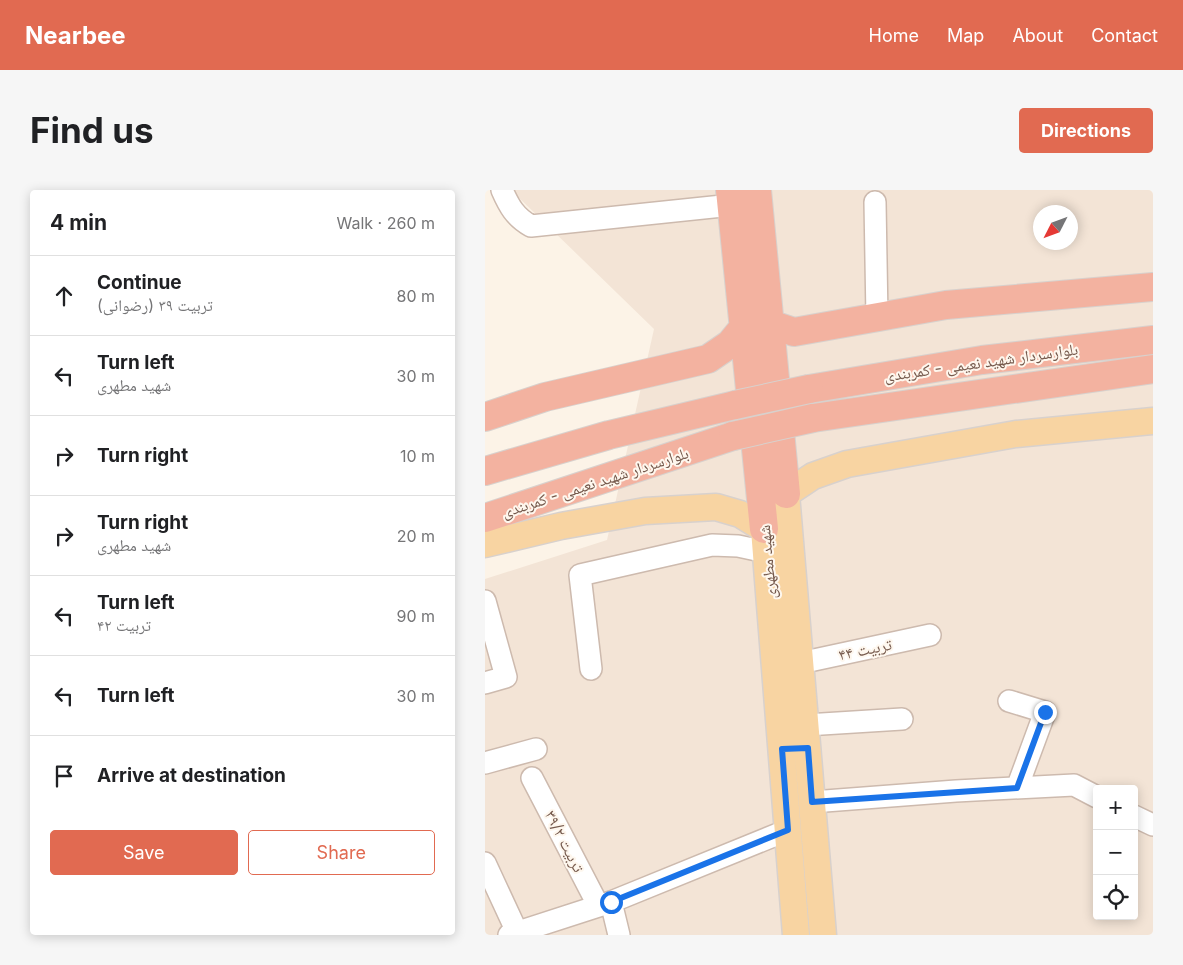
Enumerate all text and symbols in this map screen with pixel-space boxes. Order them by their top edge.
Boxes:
text: Nearbee [25,21,126,50]
text: Home [869,25,919,46]
text: Map [947,25,984,46]
text: About [1012,25,1063,46]
text: Contact [1091,25,1158,46]
button: Directions [1019,108,1153,153]
text: Find us [30,109,154,151]
north arrow [1033,205,1078,250]
text: 4 min [50,210,107,235]
text: Walk · 260 m [337,213,435,233]
text: Continue [97,271,182,294]
icon: ahead [50,282,78,310]
text: 80 m [396,286,435,306]
text: تربیت ۳۹ (رضوانی) [97,295,213,315]
street label: بلوارسردار شهید نعیمی - کمربندی [883,339,1079,386]
text: Turn left [97,351,175,374]
icon: left [50,362,78,390]
text: 30 m [397,366,435,386]
text: شهید مطهری [97,375,171,395]
icon: right [50,442,78,470]
street label: بلوارسردار شهید نعیمی - کمربندی [499,442,691,523]
text: Turn right [97,444,188,467]
text: 10 m [400,446,435,466]
text: Turn right [97,511,188,534]
icon: right [50,522,78,550]
street label: شهید مطهری [754,524,781,600]
text: 20 m [397,526,435,546]
text: شهید مطهری [97,535,171,555]
text: Turn left [97,591,175,614]
icon: left [50,602,78,630]
text: 90 m [396,606,435,626]
text: تربیت ۴۲ [97,615,151,635]
street label: تربیت ۴۴ [836,634,894,664]
icon: left [50,682,78,710]
text: Turn left [97,684,175,707]
text: 30 m [397,686,435,706]
route end [1034,701,1057,724]
icon: arrive [50,762,78,790]
text: Arrive at destination [97,764,286,787]
map controls [1093,785,1138,920]
button: + [1093,785,1138,830]
street label: تربيت ۳۹/۲ [541,807,589,876]
button: Save [50,830,238,875]
button: Share [248,830,435,875]
button: − [1093,830,1138,875]
button: locate [1093,875,1138,920]
route start [600,891,623,914]

